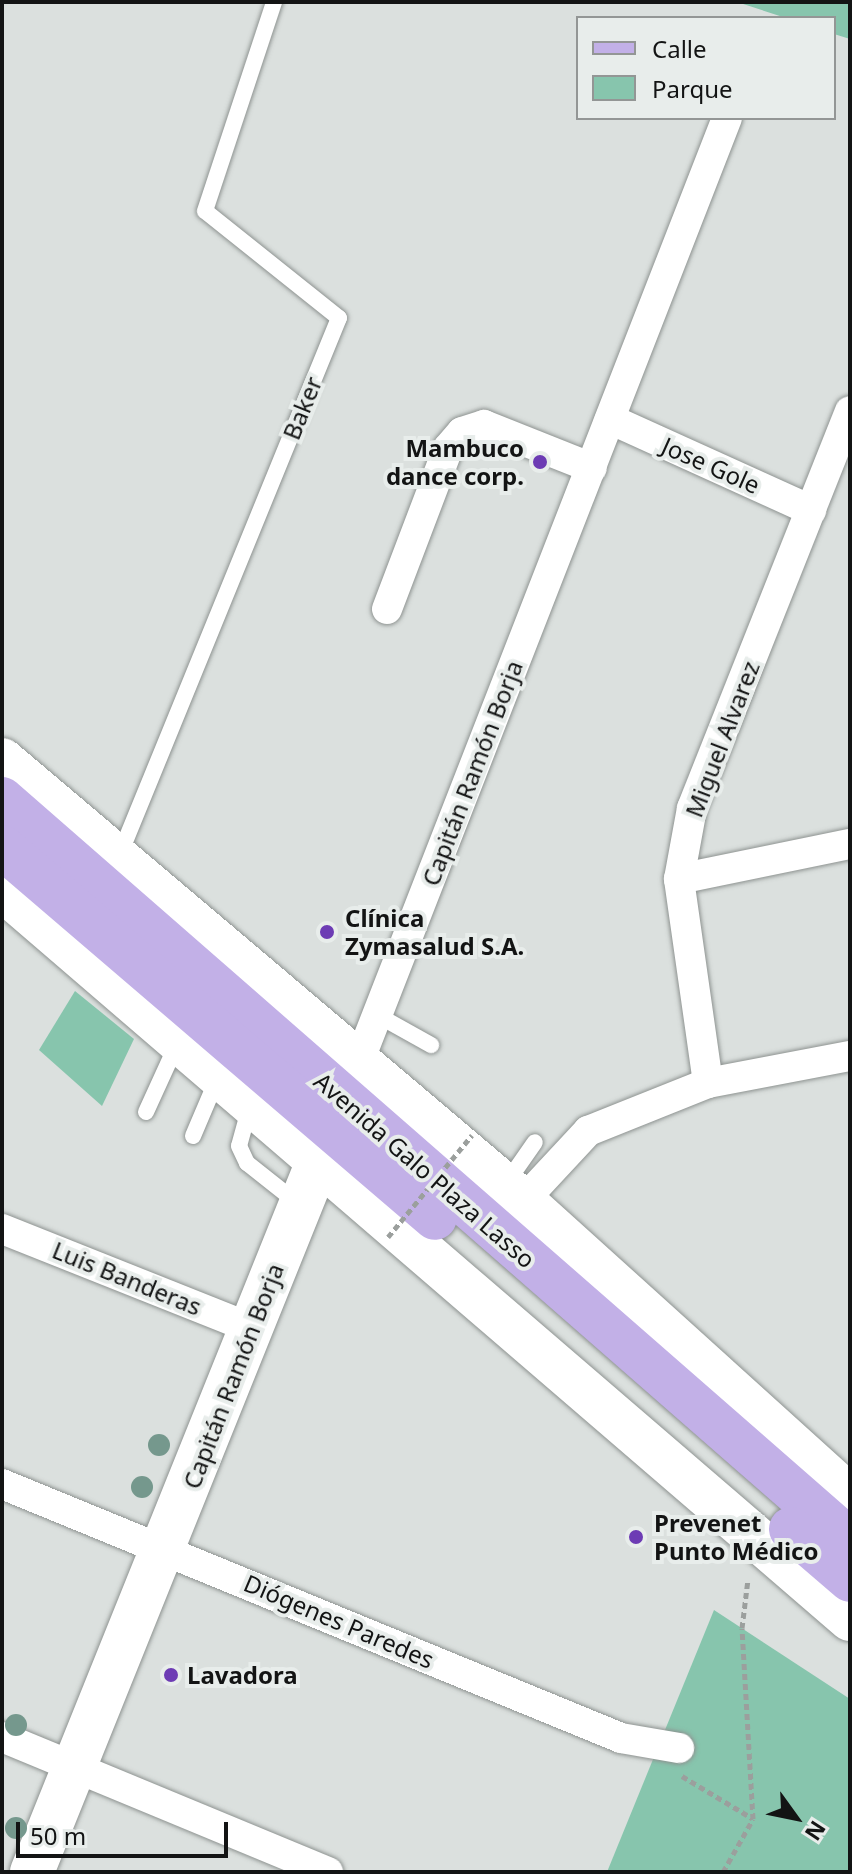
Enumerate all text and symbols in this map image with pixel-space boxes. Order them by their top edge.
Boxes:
legend [576,16,836,120]
text: Calle [652,32,707,65]
text: Parque [652,72,733,105]
street label: Baker [276,372,328,444]
street label: Jose Gole [658,431,764,499]
place label: Mambuco dance corp. [386,434,524,490]
marker: Mambuco dance corp. [531,453,549,471]
street label: Capitán Ramón Borja [416,656,528,890]
street label: Miguel Alvarez [679,657,765,821]
place label: Clínica Zymasalud S.A. [345,904,524,960]
marker: Clínica Zymasalud S.A. [316,921,338,943]
street label: Avenida Galo Plaza Lasso [309,1066,541,1274]
street label: Luis Banderas [48,1235,206,1321]
street label: Capitán Ramón Borja [177,1259,289,1493]
place label: Prevenet Punto Médico [654,1509,818,1565]
marker: Prevenet Punto Médico [625,1526,647,1548]
street label: Diógenes Paredes [240,1568,438,1674]
place label: Lavadora [187,1661,298,1689]
marker: Lavadora [162,1666,180,1684]
north arrow [756,1778,836,1858]
scale bar [20,1806,232,1856]
text: N [799,1815,834,1847]
text: 50 m [30,1819,86,1852]

